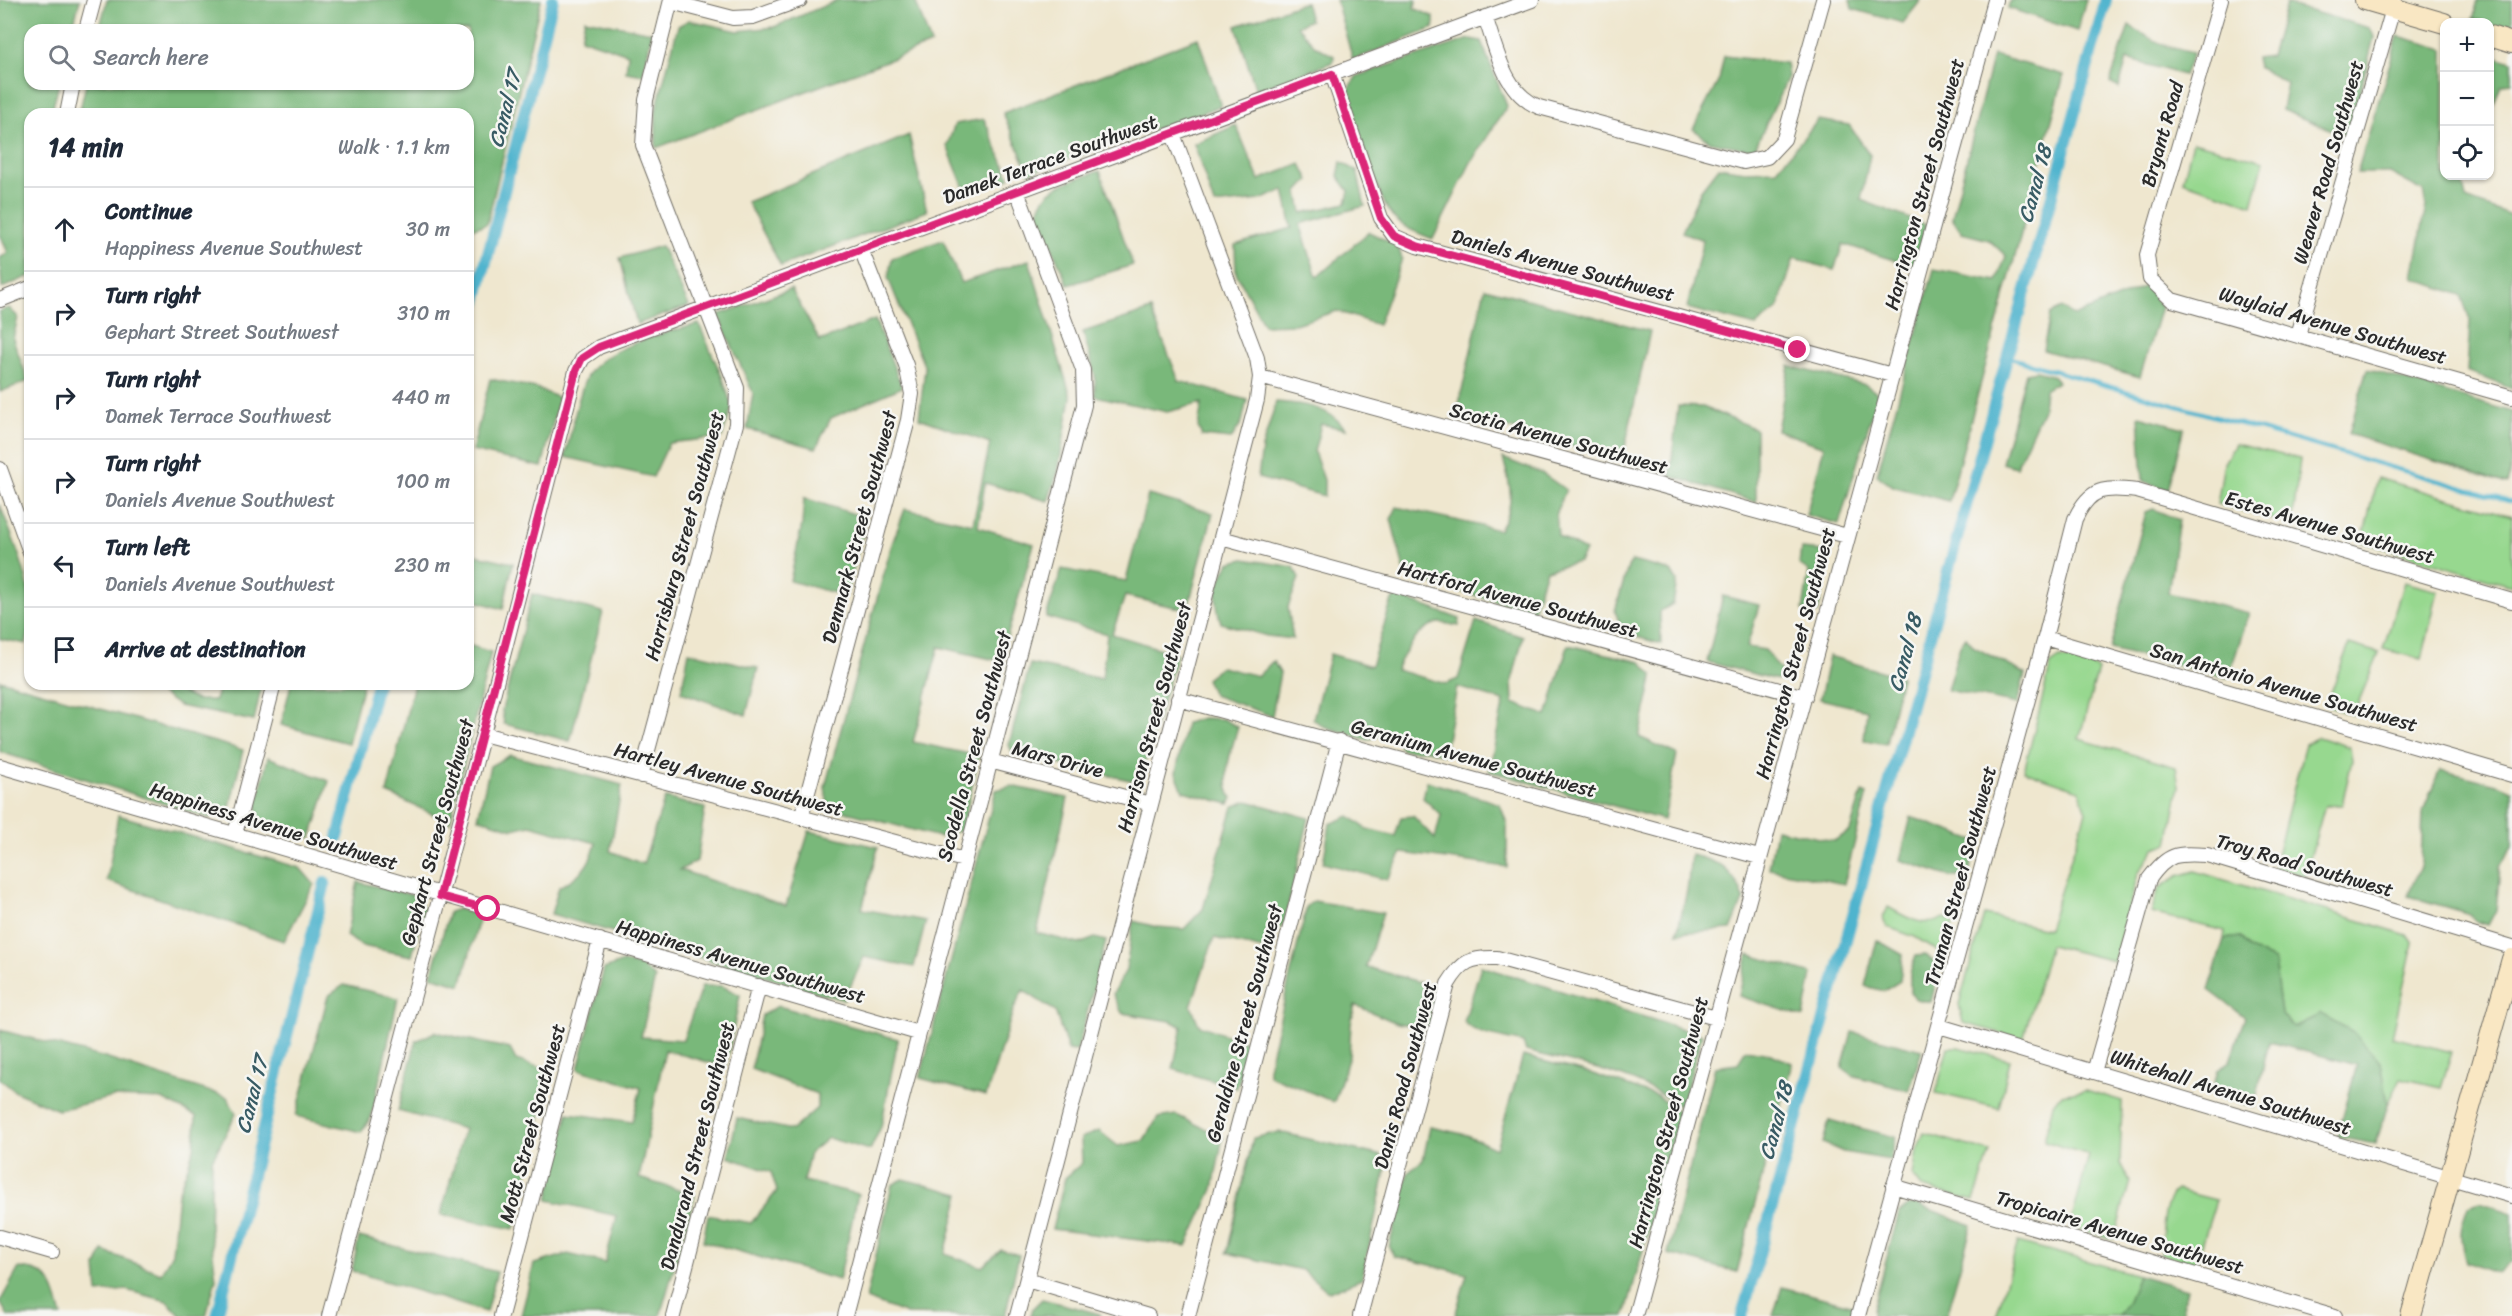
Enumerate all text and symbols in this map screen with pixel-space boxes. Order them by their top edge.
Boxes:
map controls [2440,18,2494,180]
button: + [2440,18,2494,72]
search box [24,24,474,90]
text: Search here [93,38,209,77]
icon: search [45,41,78,74]
street label: Harrington Street Southwest [1874,54,1975,314]
street label: Weaver Road Southwest [2283,56,2374,268]
water label: Canal 17 [477,62,534,151]
button: − [2440,72,2494,126]
street label: Bryant Road [2131,76,2195,191]
street label: Damek Terrace Southwest [938,104,1163,215]
text: 14 min [48,124,123,170]
button: locate [2440,126,2494,180]
text: Walk · 1.1 km [338,130,450,165]
water label: Canal 18 [2006,138,2064,227]
text: Continue [105,192,193,231]
text: 30 m [406,212,450,247]
icon: ahead [48,213,81,246]
street label: Daniels Avenue Southwest [1447,219,1679,312]
text: Happiness Avenue Southwest [105,231,363,266]
text: Turn right [105,276,200,315]
street label: Waylaid Avenue Southwest [2215,276,2451,375]
text: 310 m [397,296,450,331]
icon: right [48,297,81,330]
text: Gephart Street Southwest [105,315,339,350]
route end [1784,336,1810,362]
text: Turn right [105,360,200,399]
text: 440 m [392,380,450,415]
icon: right [48,381,81,414]
street label: Scotia Avenue Southwest [1446,392,1672,485]
text: Damek Terrace Southwest [105,399,332,434]
street label: Denmark Street Southwest [811,406,908,648]
street label: Harrisburg Street Southwest [634,407,735,665]
text: Turn right [105,444,200,483]
text: 100 m [396,464,450,499]
icon: right [48,465,81,498]
street label: Estes Avenue Southwest [2221,481,2439,574]
text: Daniels Avenue Southwest [105,483,335,518]
street label: Harrington Street Southwest [1745,523,1846,783]
text: Turn left [105,528,190,567]
text: 230 m [394,548,450,583]
icon: left [48,549,81,582]
street label: Hartford Avenue Southwest [1394,551,1642,648]
text: Daniels Avenue Southwest [105,567,335,602]
street label: Harrison Street Southwest [1107,597,1202,837]
water label: Canal 18 [1876,607,1934,696]
street label: Scodella Street Southwest [927,626,1022,866]
text: Arrive at destination [105,630,306,669]
icon: arrive [48,633,81,666]
street label: San Antonio Avenue Southwest [2146,633,2422,743]
street label: Geranium Avenue Southwest [1347,709,1601,808]
street label: Gephart Street Southwest [390,714,485,950]
street label: Mars Drive [1008,730,1108,789]
street label: Hartley Avenue Southwest [610,732,848,827]
street label: Truman Street Southwest [1914,762,2007,990]
street label: Happiness Avenue Southwest [145,772,403,881]
street label: Troy Road Southwest [2212,823,2398,908]
route start [474,895,500,921]
street label: Geraldine Street Southwest [1196,899,1293,1146]
street label: Happiness Avenue Southwest [612,909,870,1014]
street label: Danis Road Southwest [1364,977,1447,1173]
street label: Harrington Street Southwest [1618,992,1719,1252]
street label: Dandurand Street Southwest [650,1018,745,1274]
street label: Mott Street Southwest [489,1019,576,1227]
street label: Whitehall Avenue Southwest [2106,1039,2356,1146]
water label: Canal 17 [224,1048,281,1137]
water label: Canal 18 [1747,1075,1805,1164]
street label: Tropicaire Avenue Southwest [1992,1180,2248,1285]

